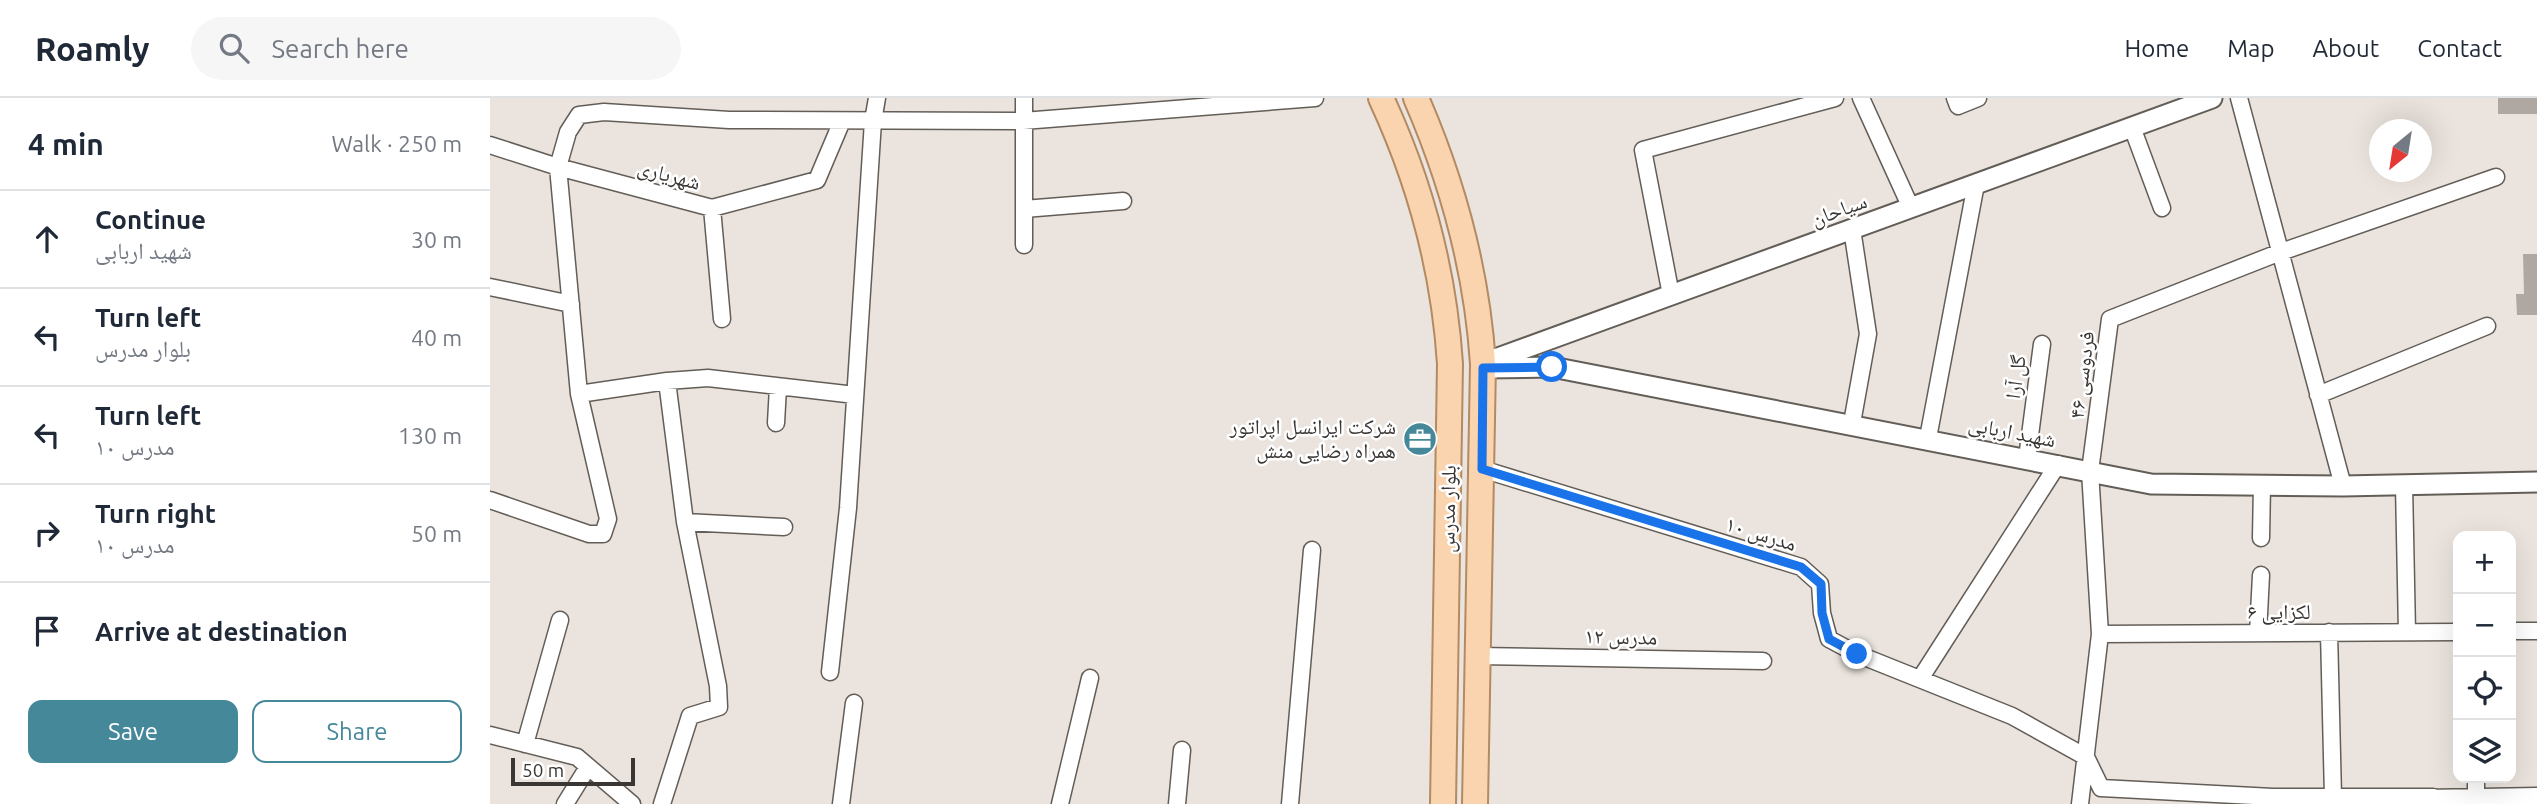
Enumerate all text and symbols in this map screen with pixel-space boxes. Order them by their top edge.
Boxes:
search box [191,17,681,80]
icon: search [215,29,253,67]
text: Roamly [35,30,149,67]
text: Search here [271,34,409,63]
text: Home [2124,35,2189,62]
text: Map [2227,35,2274,62]
text: About [2312,35,2379,62]
text: Contact [2417,35,2502,62]
north arrow [2369,119,2432,182]
text: 4 min [28,127,104,161]
text: Walk · 250 m [331,131,462,156]
street label: شهریاری [635,154,703,195]
street label: سیاحان [1807,188,1870,231]
text: Continue [95,205,206,234]
icon: ahead [28,220,66,258]
text: 30 m [411,227,462,252]
text: شهید اربابی [95,238,192,263]
text: Turn left [95,303,201,332]
icon: left [28,318,66,356]
text: 40 m [411,325,462,350]
street label: فردوسی ۴۶ [2064,330,2100,420]
text: بلوار مدرس [95,336,191,361]
route start [1536,351,1567,382]
street label: گل آرا [2000,353,2032,401]
text: Turn left [95,401,201,430]
street label: شهید اربابی [1966,411,2058,453]
place label: شرکت ایرانسل اپراتور همراه رضایی منش [1229,414,1396,464]
icon: left [28,416,66,454]
office icon: شرکت ایرانسل اپراتور همراه رضایی منش [1401,420,1439,458]
text: 130 m [398,423,462,448]
text: مدرس ۱۰ [95,434,175,459]
street label: بلوار مدرس [1434,465,1462,553]
text: Turn right [95,499,216,528]
street label: مدرس ۱۰ [1722,511,1800,557]
icon: right [28,514,66,552]
text: 50 m [411,521,462,546]
map controls [2453,531,2516,783]
button: + [2453,531,2516,594]
text: مدرس ۱۰ [95,532,175,557]
button: − [2453,594,2516,657]
street label: لکزایی ۶ [2247,599,2311,625]
icon: arrive [28,612,66,650]
text: Arrive at destination [95,617,348,646]
street label: مدرس ۱۲ [1584,623,1658,651]
route end [1841,638,1872,669]
button: locate [2453,657,2516,720]
button: Save [28,700,238,763]
button: Share [252,700,462,763]
button: layers [2453,720,2516,783]
scale bar [511,755,635,787]
text: 50 m [522,759,564,781]

